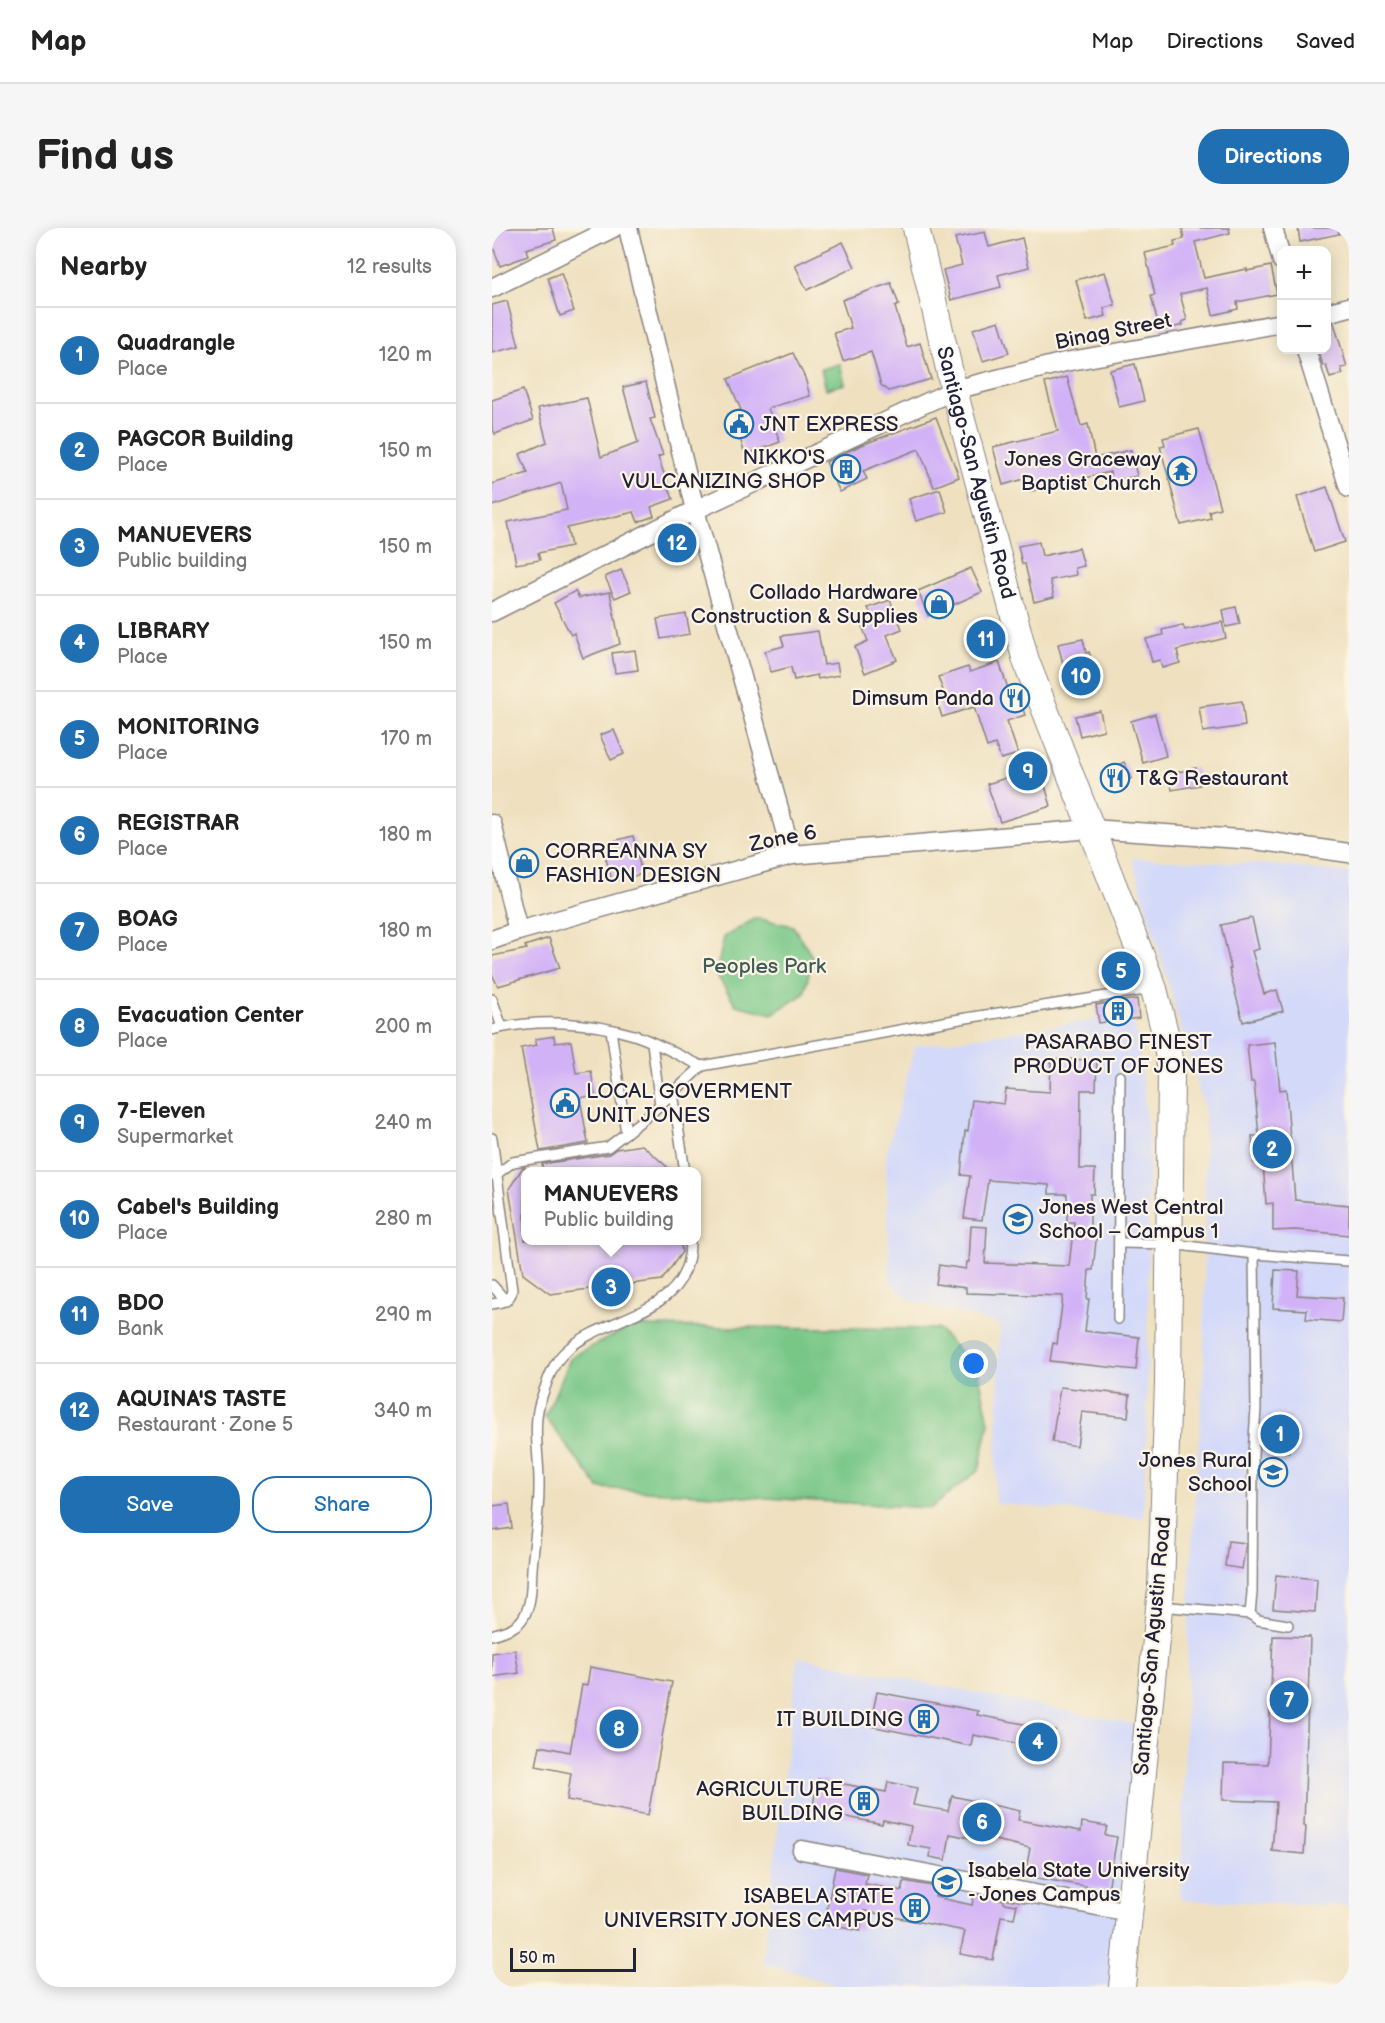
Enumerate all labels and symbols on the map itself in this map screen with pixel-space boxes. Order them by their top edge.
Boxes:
street label: Binag Street [1053,308,1174,355]
street label: Santiago-San Agustin Road [931,344,1021,602]
public building icon: JNT EXPRESS [723,408,755,440]
place label: JNT EXPRESS [760,412,899,437]
place label: NIKKO'S VULCANIZING SHOP [622,445,825,494]
place label: Jones Graceway Baptist Church [1004,447,1162,496]
building icon: NIKKO'S VULCANIZING SHOP [830,453,862,485]
temple icon: Jones Graceway Baptist Church [1166,455,1198,487]
pin: 12 [658,520,696,566]
place label: Collado Hardware Construction & Supplies [691,580,918,629]
shop icon: Collado Hardware Construction & Supplies [923,588,955,620]
pin: 11 [966,616,1006,662]
pin: 10 [1062,654,1100,698]
restaurant icon: Dimsum Panda [999,682,1031,714]
place label: Dimsum Panda [851,686,994,711]
pin: 9 [1008,748,1048,794]
restaurant icon: T&G Restaurant [1099,762,1131,794]
place label: T&G Restaurant [1136,766,1289,791]
street label: Zone 6 [747,820,819,857]
place label: CORREANNA SY FASHION DESIGN [545,839,721,888]
shop icon: CORREANNA SY FASHION DESIGN [508,847,540,879]
pin: 5 [1102,948,1140,994]
park label: Peoples Park [702,954,827,979]
building icon: PASARABO FINEST PRODUCT OF JONES [1102,995,1134,1027]
place label: PASARABO FINEST PRODUCT OF JONES [1013,1030,1223,1079]
place label: LOCAL GOVERMENT UNIT JONES [586,1079,793,1128]
public building icon: LOCAL GOVERMENT UNIT JONES [549,1087,581,1119]
pin: 2 [1252,1126,1292,1172]
place label: Jones West Central School – Campus 1 [1039,1195,1223,1244]
school or university icon: Jones West Central School – Campus 1 [1002,1203,1034,1235]
pin: 3 [592,1264,630,1310]
your location [959,1349,988,1378]
pin: 1 [1260,1412,1300,1456]
place label: Jones Rural School [1139,1448,1252,1497]
school or university icon: Jones Rural School [1257,1456,1289,1488]
street label: Santiago-San Agustin Road [1129,1516,1176,1777]
pin: 7 [1270,1678,1308,1722]
building icon: IT BUILDING [908,1703,940,1735]
pin: 8 [600,1706,638,1752]
place label: IT BUILDING [776,1707,903,1732]
pin: 4 [1018,1720,1058,1765]
place label: AGRICULTURE BUILDING [696,1777,843,1826]
building icon: AGRICULTURE BUILDING [848,1785,880,1817]
pin: 6 [962,1800,1002,1844]
place label: Isabela State University - Jones Campus [968,1858,1190,1907]
school or university icon: Isabela State University - Jones Campus [931,1866,963,1898]
place label: ISABELA STATE UNIVERSITY JONES CAMPUS [604,1884,894,1933]
building icon: ISABELA STATE UNIVERSITY JONES CAMPUS [899,1892,931,1924]
scale bar [510,1945,636,1972]

